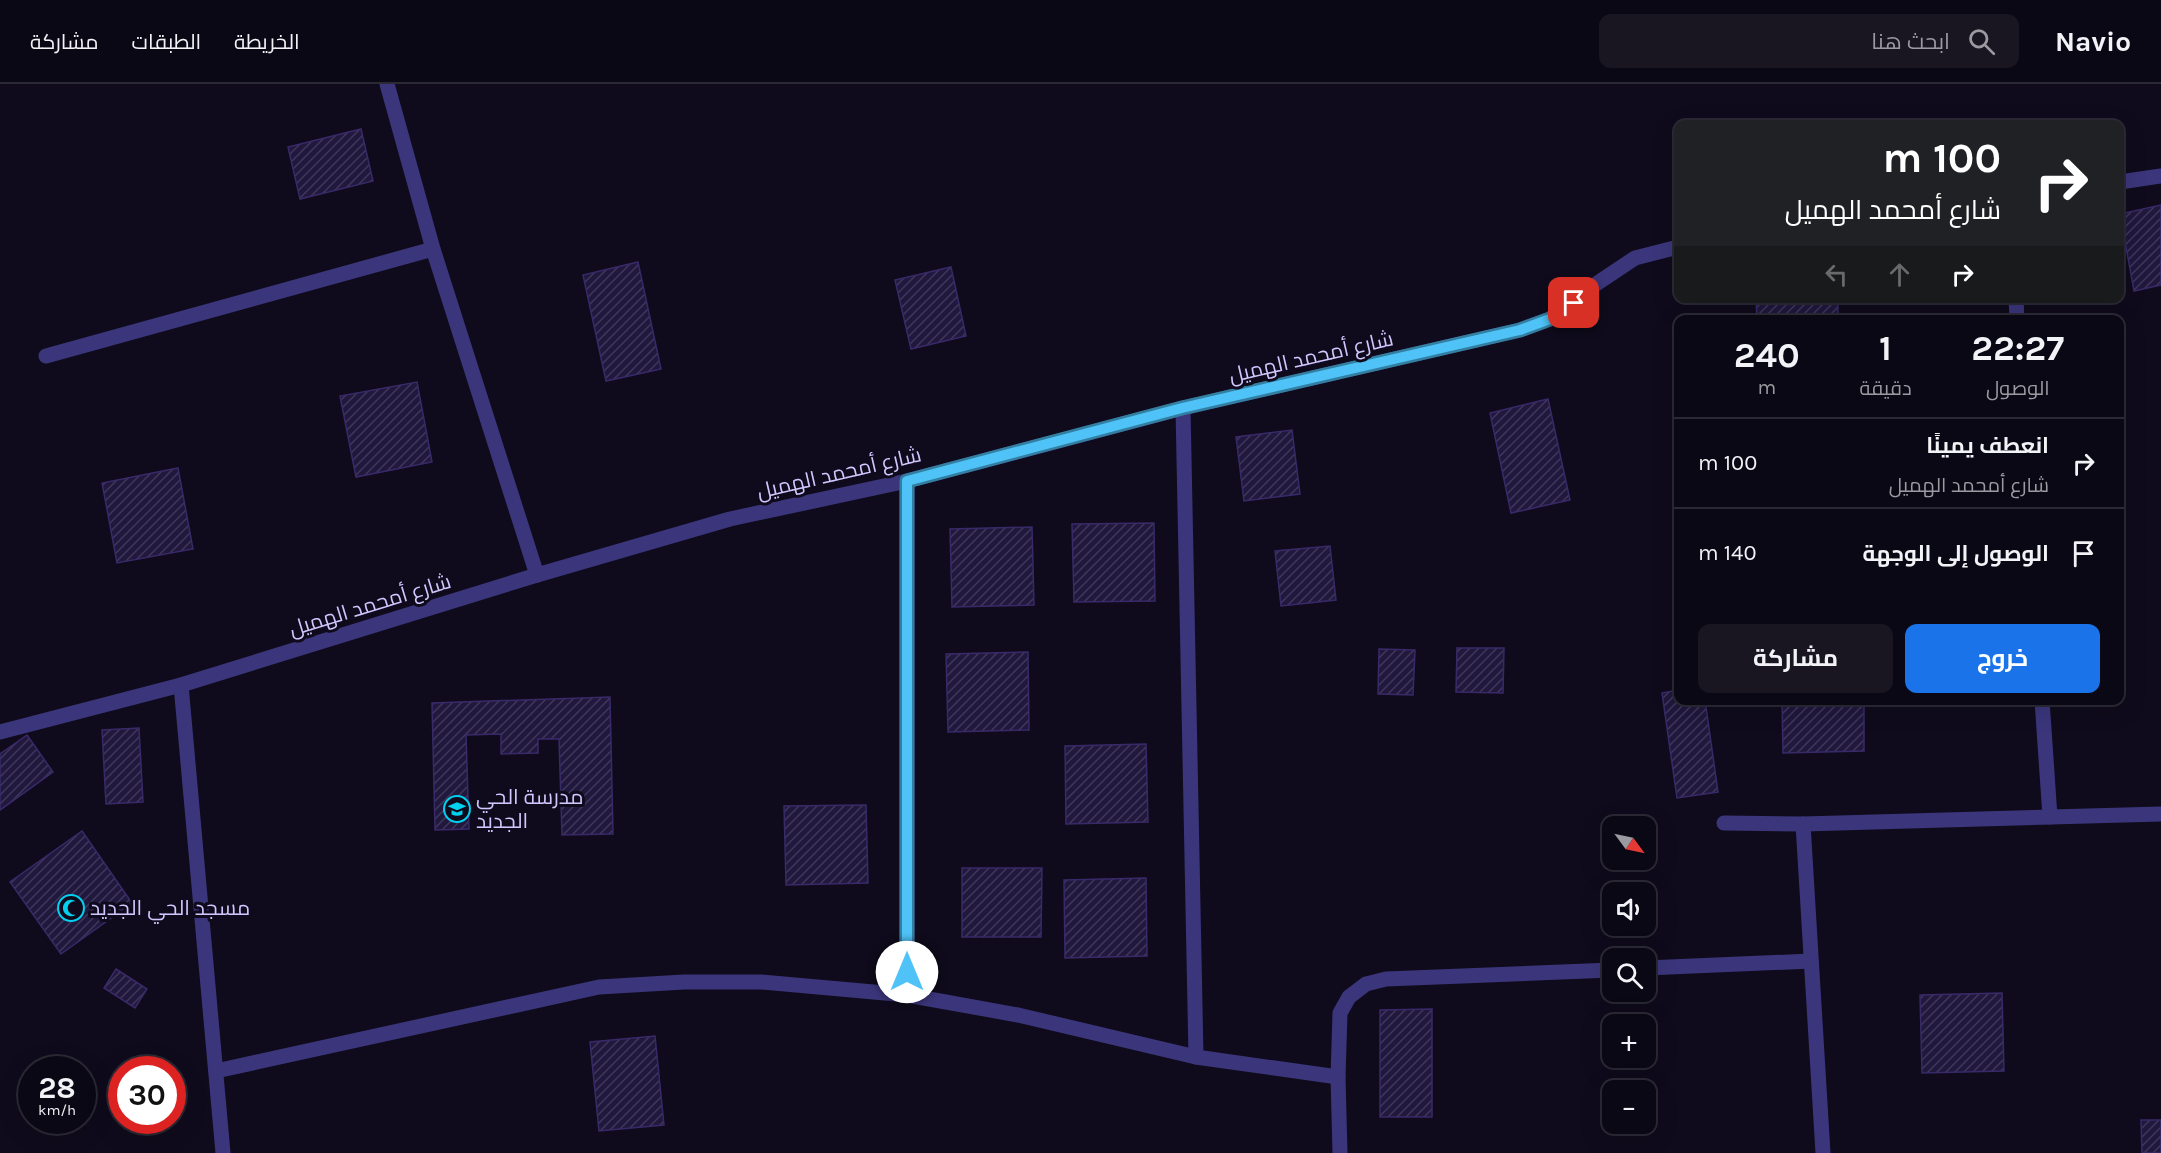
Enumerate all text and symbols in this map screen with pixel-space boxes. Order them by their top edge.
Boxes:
search box [1599,14,2019,68]
icon: search [1965,25,1998,58]
text: Navio [2055,25,2131,58]
text: ابحث هنا [1871,29,1950,55]
text: مشاركة [30,30,99,54]
text: الطبقات [132,30,201,54]
text: الخريطة [234,30,300,54]
text: 100 m [1882,133,2001,183]
icon: right [2022,144,2100,222]
text: شارع أمحمد الهميل [1785,194,2001,226]
icon: left [1820,258,1853,291]
icon: ahead [1883,258,1916,291]
icon: right [1946,258,1979,291]
pin [1548,277,1599,328]
icon: arrive [1557,286,1590,319]
street label: شارع أمحمد الهميل [1226,325,1396,390]
text: 1 [1879,327,1892,369]
text: 22:27 [1971,327,2064,369]
text: 240 [1734,334,1800,376]
text: m [1757,376,1776,399]
text: دقيقة [1860,377,1912,400]
text: الوصول [1986,377,2050,400]
text: انعطف يمينًا [1926,433,2049,459]
street label: شارع أمحمد الهميل [754,441,924,506]
icon: right [2067,447,2100,480]
text: 100 m [1698,450,1757,476]
text: شارع أمحمد الهميل [1889,474,2049,497]
icon: arrive [2067,537,2100,570]
text: 140 m [1698,540,1756,566]
text: الوصول إلى الوجهة [1863,541,2049,567]
street label: شارع أمحمد الهميل [286,568,455,643]
button: مشاركة [1698,624,1893,693]
button: خروج [1905,624,2100,693]
place label: مدرسة الحي الجديد [476,785,583,833]
school or university icon: مدرسة الحي الجديد [442,794,472,824]
north arrow [1602,816,1656,870]
map controls [1602,816,1656,1134]
button: sound [1602,882,1656,936]
mosque icon: مسجد الحي الجديد [56,893,86,923]
place label: مسجد الحي الجديد [90,896,250,924]
position arrow [875,940,939,1004]
button: search [1602,948,1656,1002]
button: + [1602,1014,1656,1068]
speed limit sign: 30 [108,1056,186,1134]
text: 28 [38,1070,76,1106]
button: − [1602,1080,1656,1134]
text: km/h [38,1101,76,1119]

